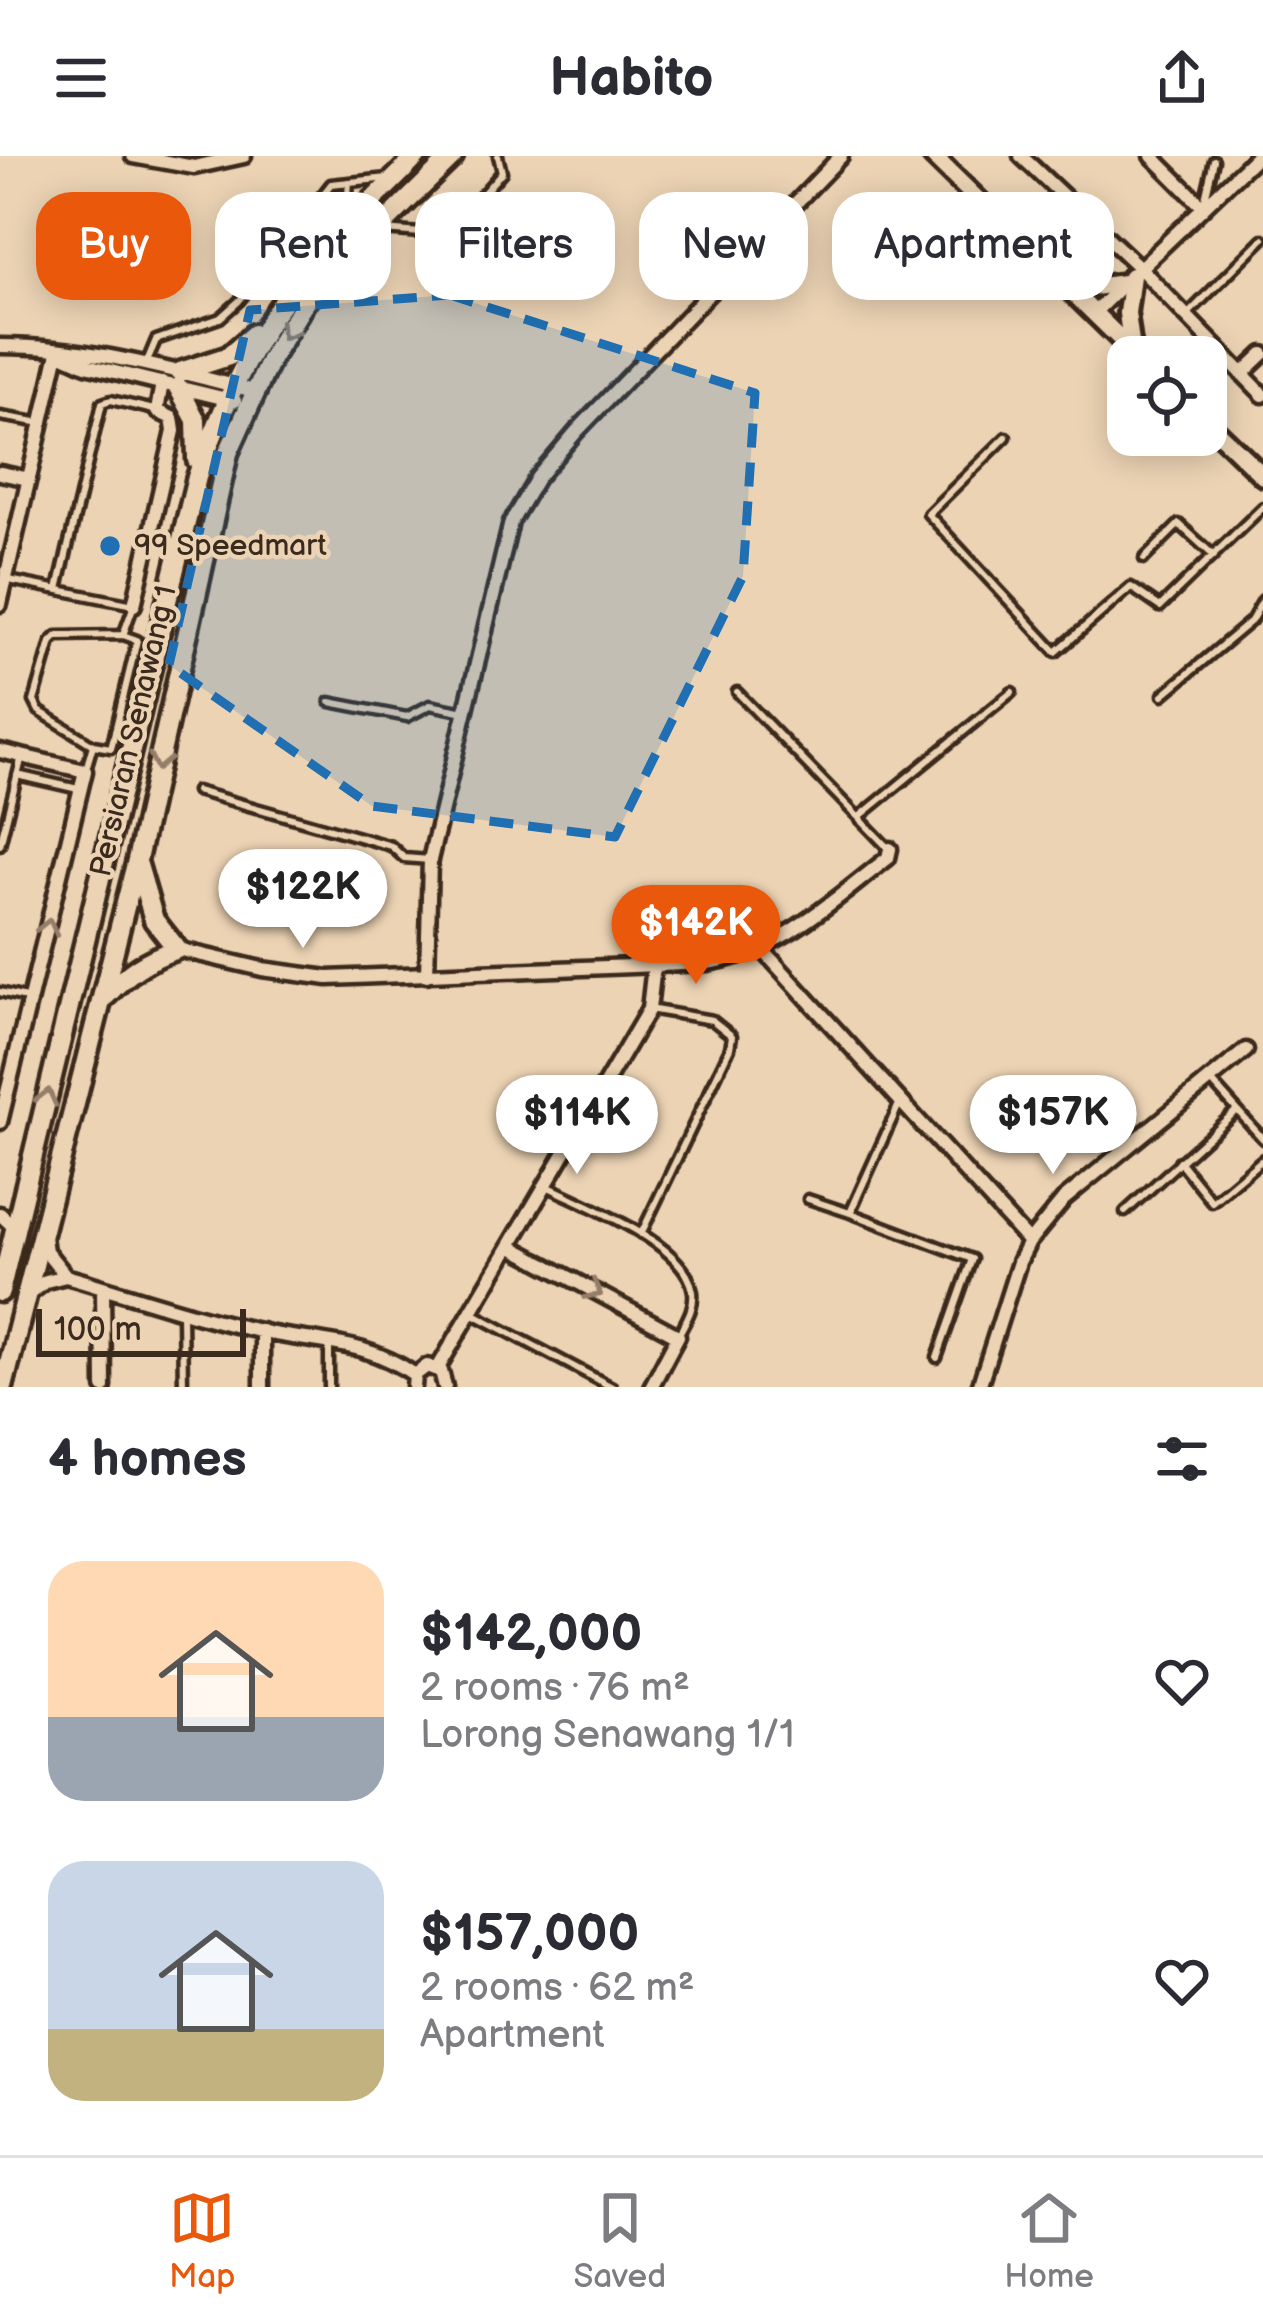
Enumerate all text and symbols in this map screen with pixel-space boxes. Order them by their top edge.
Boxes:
icon: menu [48,45,114,111]
icon: share [1149,45,1215,111]
text: Habito [550,46,713,111]
chip: Buy [36,192,191,300]
chip: Rent [215,192,391,300]
chip: Filters [415,192,615,300]
chip: New [639,192,808,300]
chip: Apartment [832,192,1114,300]
one-way arrow [278,319,301,341]
map controls [1107,336,1227,456]
button: locate [1107,336,1227,456]
place label: 99 Speedmart [134,528,327,564]
marker: 99 Speedmart [97,533,123,559]
street label: Persiaran Senawang 1 [83,582,185,880]
one-way arrow [147,752,172,772]
pin: $122K [219,849,387,951]
text: $122K [245,864,361,911]
pin: $142K [612,885,780,987]
text: $142K [639,900,753,947]
one-way arrow [34,917,59,938]
pin: $114K [493,1075,661,1177]
pin: $157K [969,1075,1137,1177]
one-way arrow [33,1087,58,1107]
text: $114K [523,1090,631,1137]
text: $157K [997,1090,1109,1137]
one-way arrow [582,1277,603,1300]
scale bar [36,1303,246,1356]
text: 100 m [54,1310,142,1350]
icon: filters [1149,1426,1215,1492]
text: 4 homes [48,1429,247,1490]
text: $142,000 [420,1604,642,1665]
icon: home [144,1609,288,1753]
icon: heart [1149,1648,1215,1714]
text: 2 rooms · 76 m² [420,1665,690,1712]
text: Lorong Senawang 1/1 [420,1712,795,1759]
text: $157,000 [420,1904,639,1965]
icon: home [144,1909,288,2053]
icon: heart [1149,1948,1215,2014]
text: 2 rooms · 62 m² [420,1965,695,2012]
text: Apartment [420,2012,604,2059]
tab: Map [169,2185,235,2297]
tab: Saved [573,2185,666,2297]
tab: Home [1004,2185,1094,2297]

